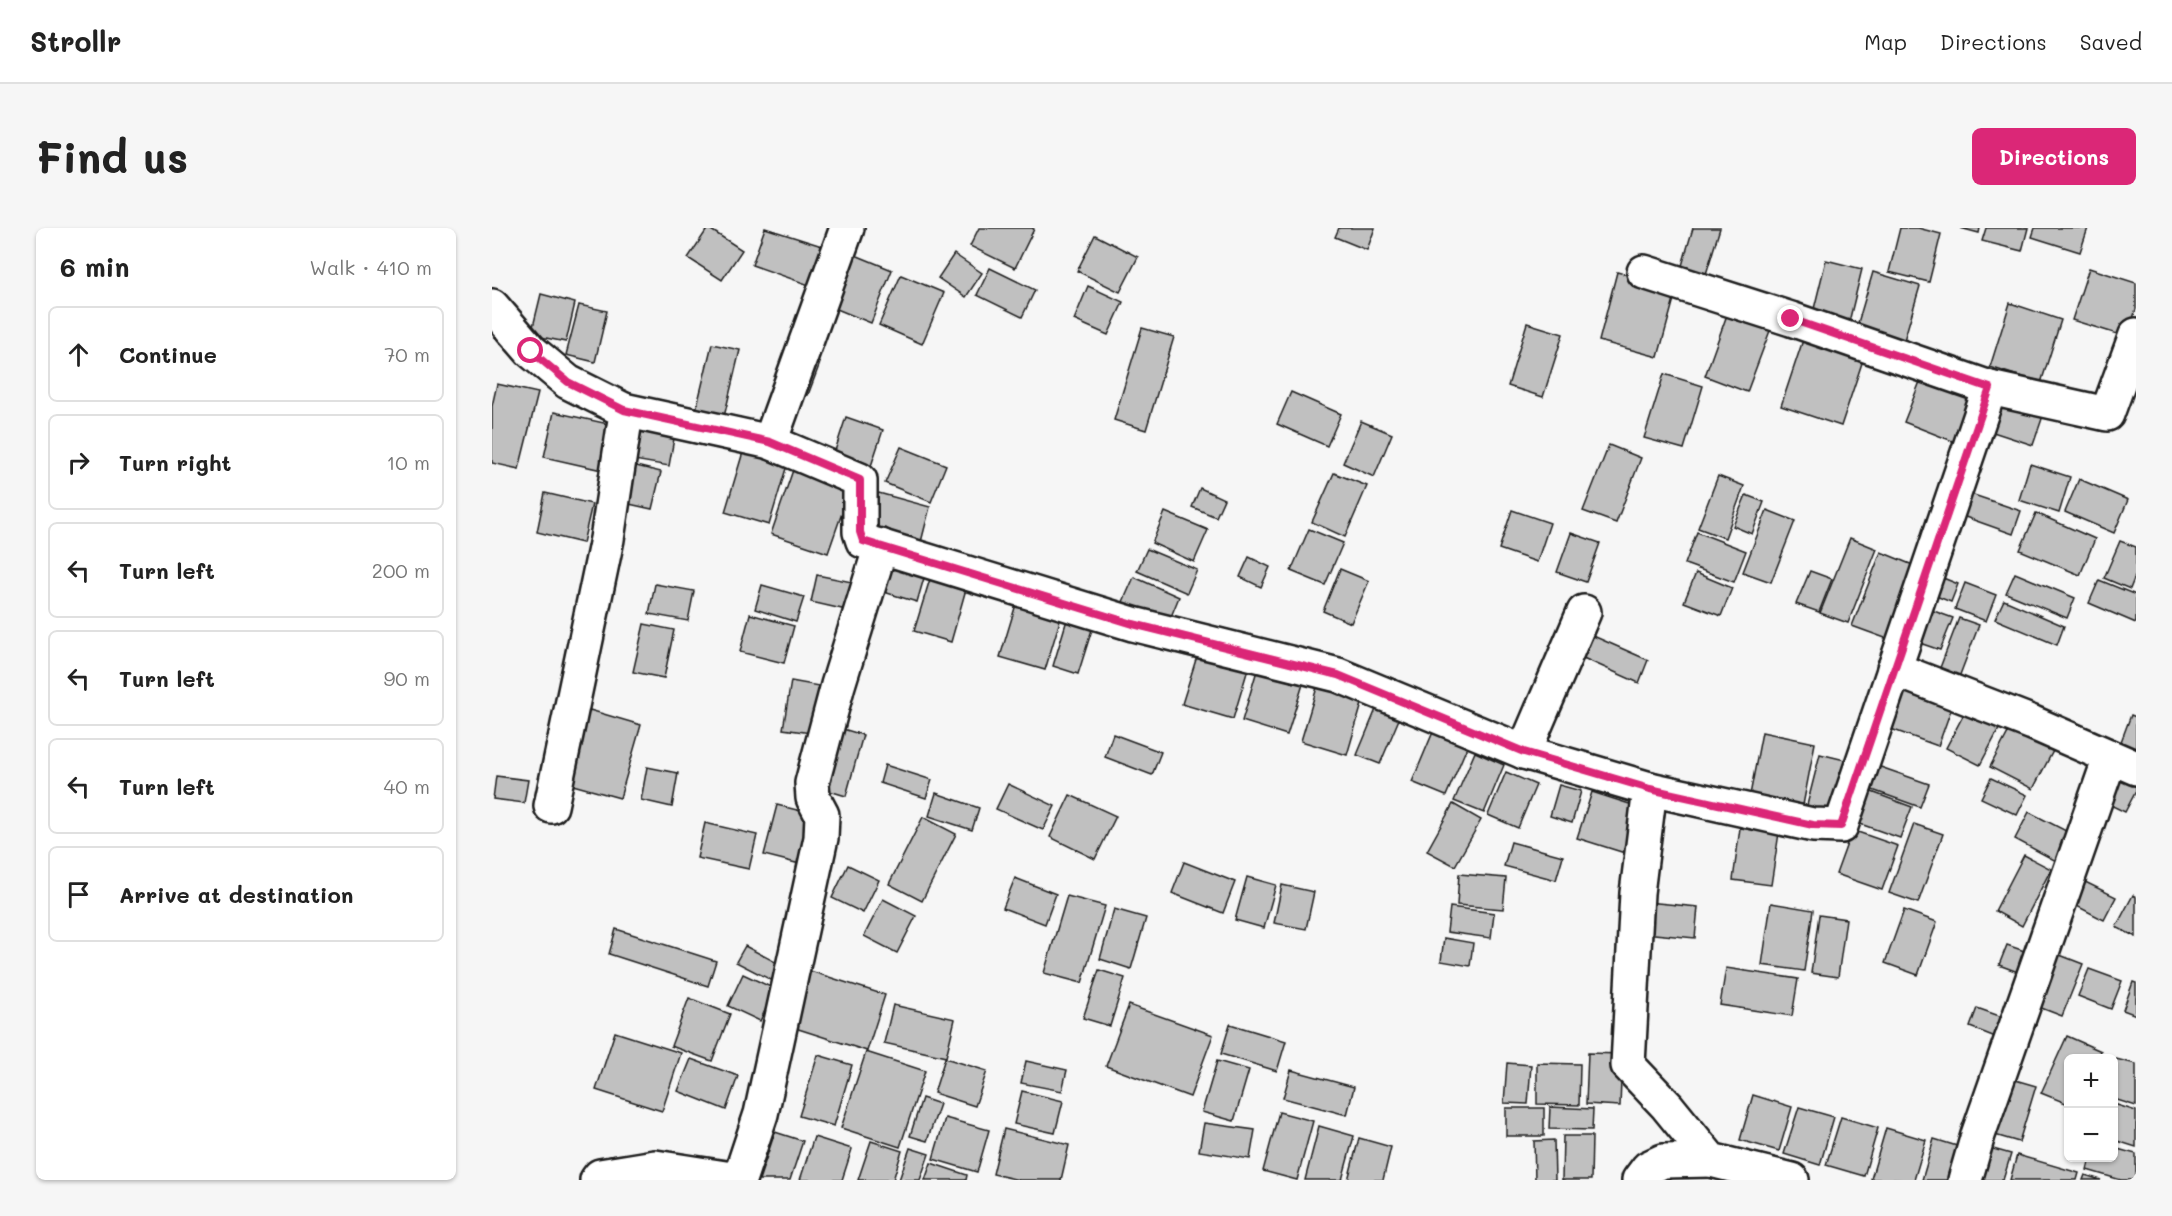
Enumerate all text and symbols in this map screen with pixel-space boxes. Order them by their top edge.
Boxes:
text: Strollr [30,23,121,59]
text: Map [1864,28,1907,55]
text: Directions [1940,28,2047,55]
text: Saved [2080,28,2142,55]
button: Directions [1972,128,2136,185]
text: Find us [36,129,188,184]
text: 6 min [60,250,129,284]
text: Walk · 410 m [309,254,432,280]
route end [1777,305,1803,331]
route start [517,337,543,363]
icon: ahead [62,338,95,371]
text: Continue [119,340,217,369]
text: 70 m [384,341,430,367]
icon: right [62,446,95,479]
text: Turn right [119,448,231,477]
text: 10 m [386,449,430,475]
icon: left [62,554,95,587]
text: Turn left [119,556,215,585]
text: 200 m [372,557,430,583]
icon: left [62,662,95,695]
text: Turn left [119,664,215,693]
text: 90 m [384,665,430,691]
icon: left [62,770,95,803]
text: Turn left [119,772,215,801]
text: 40 m [384,773,430,799]
icon: arrive [62,878,95,911]
text: Arrive at destination [119,880,354,909]
map controls [2064,1054,2118,1162]
button: + [2064,1054,2118,1108]
button: − [2064,1108,2118,1162]

